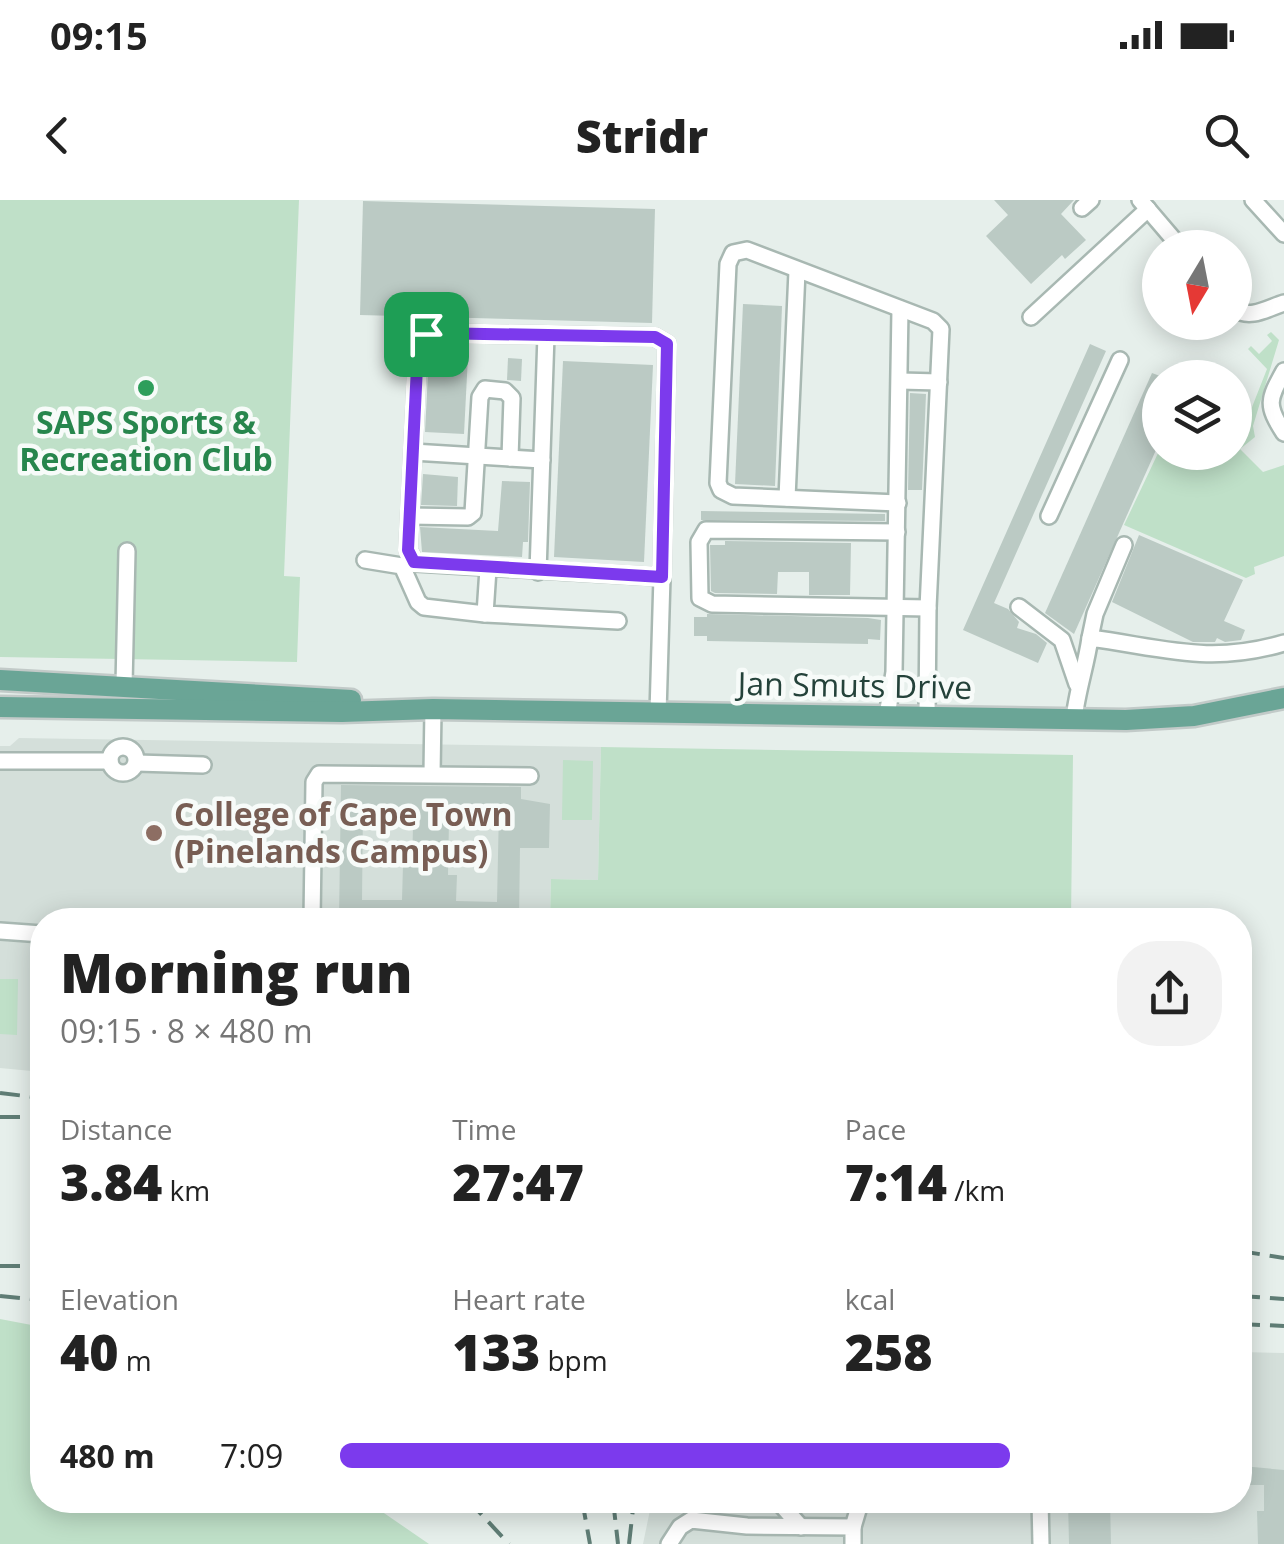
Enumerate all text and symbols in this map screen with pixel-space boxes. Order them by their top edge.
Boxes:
text: 09:15 [50,9,148,61]
text: Stridr [576,105,708,166]
icon: back [30,108,85,163]
icon: search [1199,108,1254,163]
north arrow [1142,230,1252,340]
map controls [1142,230,1252,470]
pin [384,292,469,377]
icon: arrive [399,307,454,362]
button: layers [1142,360,1252,470]
marker: SAPS Sports & Recreation Club [135,377,157,399]
place label: SAPS Sports & Recreation Club [19,400,273,480]
street label: Jan Smuts Drive [734,661,973,708]
place label: College of Cape Town (Pinelands Campus) [174,792,512,872]
marker: College of Cape Town (Pinelands Campus) [143,822,165,844]
text: Morning run [60,934,413,1009]
button: share [1117,941,1222,1046]
text: 09:15 · 8 × 480 m [60,1009,313,1052]
text: Distance [60,1110,173,1148]
text: Time [452,1110,516,1148]
text: Pace [845,1110,906,1148]
text: 3.84 [60,1148,162,1216]
text: 27:47 [452,1148,584,1216]
text: 7:14 [845,1148,947,1216]
text: km [162,1171,210,1209]
text: /km [947,1171,1005,1209]
text: Elevation [60,1280,179,1318]
text: Heart rate [452,1280,586,1318]
text: kcal [845,1280,895,1318]
text: 40 [60,1318,119,1386]
text: 133 [452,1318,540,1386]
text: 258 [845,1318,933,1386]
text: m [119,1341,152,1379]
text: bpm [540,1341,608,1379]
text: 480 m [60,1434,155,1477]
text: 7:09 [220,1434,283,1477]

